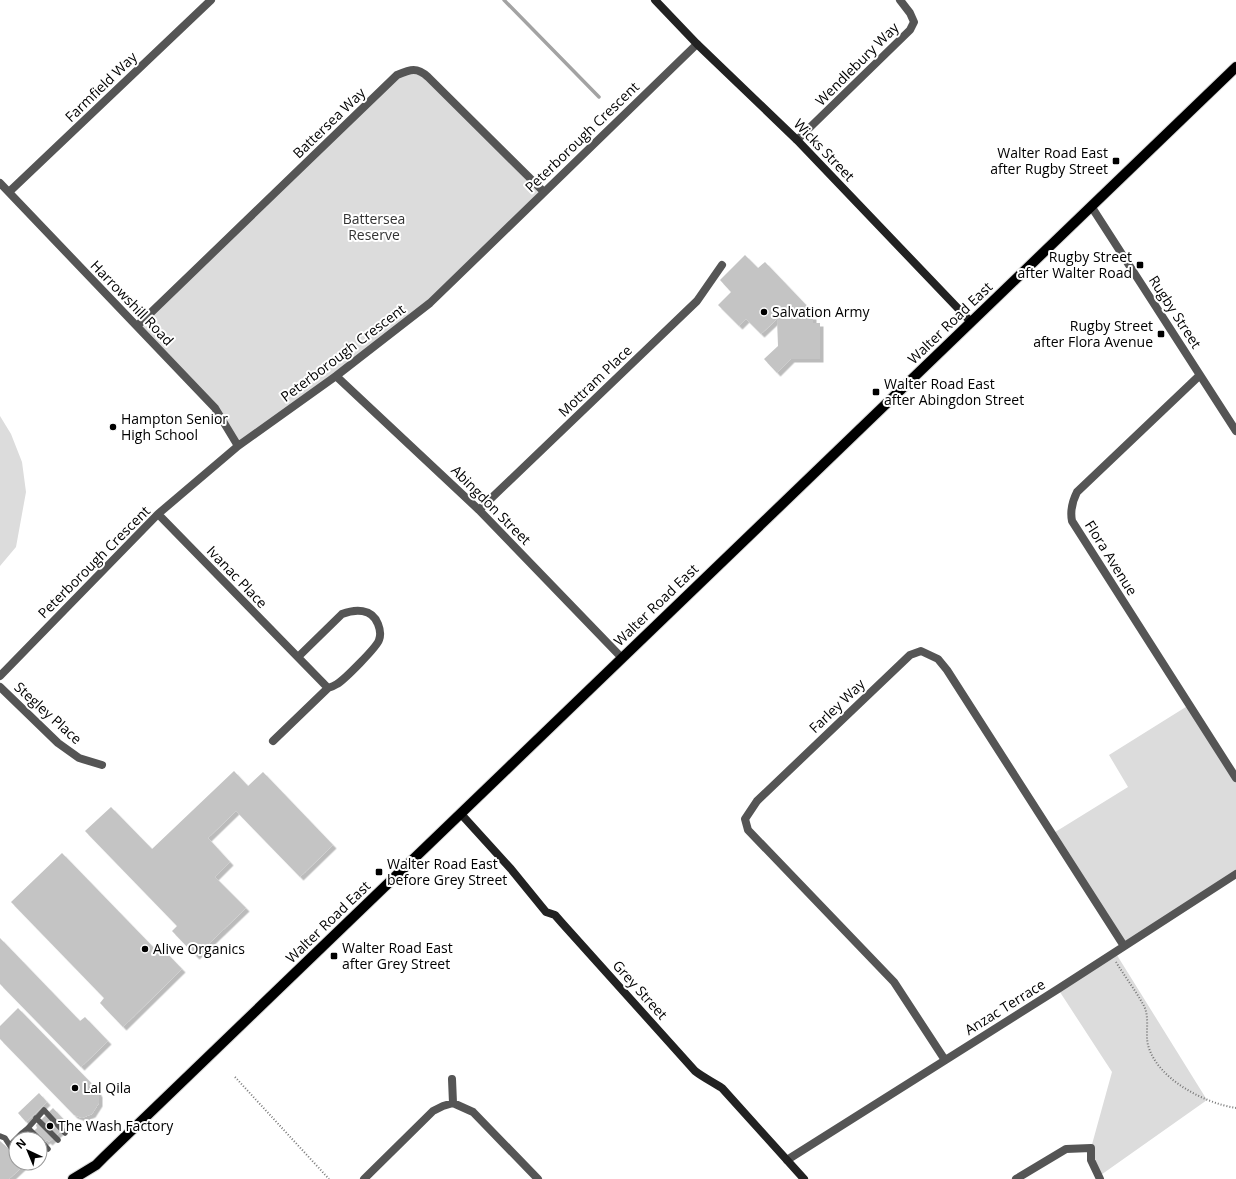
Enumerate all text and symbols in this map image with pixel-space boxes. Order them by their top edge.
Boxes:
street label: Wendlebury Way [811,17,903,109]
street label: Farmfield Way [61,47,141,126]
street label: Peterborough Crescent [521,77,643,196]
street label: Battersea Way [288,82,370,162]
street label: Wicks Street [790,114,859,185]
place label: Walter Road East after Rugby Street [990,143,1108,178]
marker: Walter Road East after Rugby Street [1111,156,1121,166]
park label: Battersea Reserve [343,209,405,244]
place label: Rugby Street after Walter Road [1017,247,1132,282]
street label: Harrowshill Road [87,256,178,349]
marker: Rugby Street after Walter Road [1135,260,1145,270]
street label: Rugby Street [1145,272,1206,352]
street label: Walter Road East [903,277,996,368]
street label: Peterborough Crescent [276,299,409,406]
place label: Salvation Army [772,302,870,321]
marker: Salvation Army [759,307,769,317]
place label: Rugby Street after Flora Avenue [1033,316,1153,351]
marker: Rugby Street after Flora Avenue [1156,329,1166,339]
street label: Mottram Place [554,341,636,421]
place label: Walter Road East after Abingdon Street [884,374,1024,409]
marker: Walter Road East after Abingdon Street [871,387,881,397]
place label: Hampton Senior High School [121,409,228,444]
marker: Hampton Senior High School [108,422,118,432]
street label: Abingdon Street [447,461,535,549]
street label: Peterborough Crescent [33,501,154,622]
street label: Flora Avenue [1081,517,1142,599]
street label: Ivanac Place [203,541,272,612]
street label: Walter Road East [609,559,702,650]
street label: Farley Way [805,674,869,737]
street label: Stegley Place [11,677,86,748]
place label: Walter Road East before Grey Street [387,854,507,889]
marker: Walter Road East before Grey Street [374,867,384,877]
street label: Walter Road East [281,876,374,967]
place label: Walter Road East after Grey Street [342,938,453,973]
place label: Alive Organics [153,939,245,958]
marker: Alive Organics [140,944,150,954]
marker: Walter Road East after Grey Street [329,951,339,961]
street label: Grey Street [609,956,672,1023]
street label: Anzac Terrace [961,974,1049,1039]
place label: Lal Qila [83,1078,131,1097]
marker: Lal Qila [70,1083,80,1093]
place label: The Wash Factory [58,1116,174,1135]
marker: The Wash Factory [45,1121,55,1131]
north arrow [8,1131,48,1171]
text: N [12,1135,29,1152]

